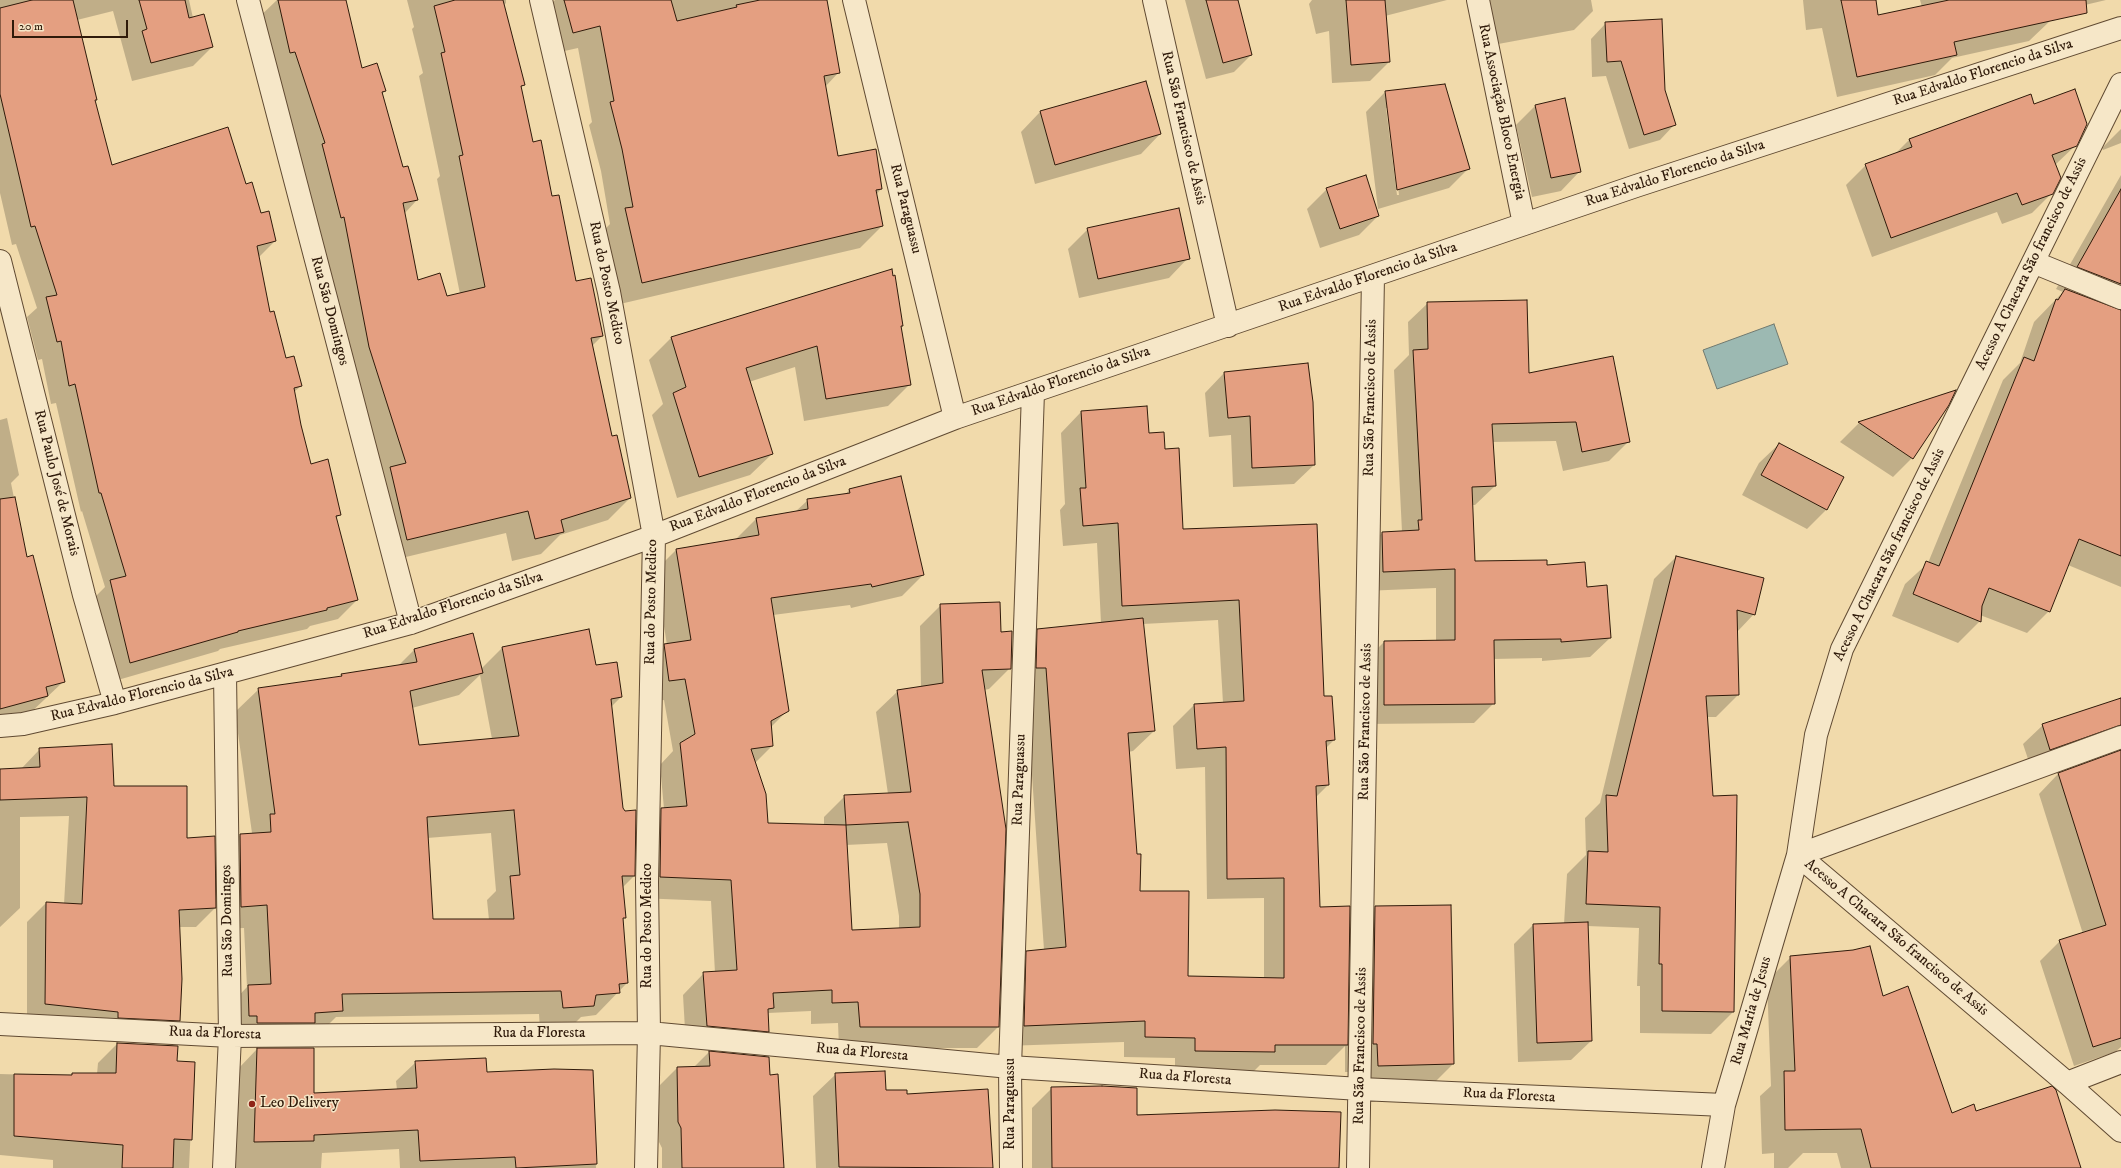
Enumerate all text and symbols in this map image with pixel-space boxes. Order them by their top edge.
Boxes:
scale bar [14,12,130,38]
text: 20 m [19,19,43,34]
street label: Rua Associação Bloco Energia [1474,22,1528,202]
street label: Rua Edvaldo Florencio da Silva [1891,35,2075,111]
street label: Rua São Francisco de Assis [1157,49,1209,207]
street label: Rua Edvaldo Florencio da Silva [1583,136,1767,212]
street label: Acesso A Chacara São francisco de Assis [1972,155,2092,373]
street label: Rua Paraguassu [885,162,925,256]
street label: Rua do Posto Medico [584,220,628,346]
street label: Rua Edvaldo Florencio da Silva [1276,239,1460,317]
street label: Rua São Domingos [306,254,352,368]
street label: Rua São Francisco de Assis [1361,319,1381,477]
street label: Rua Edvaldo Florencio da Silva [969,343,1153,421]
street label: Rua Paulo José de Morais [29,408,83,558]
street label: Acesso A Chacara São francisco de Assis [1830,446,1950,664]
street label: Rua Edvaldo Florencio da Silva [667,453,849,537]
street label: Rua do Posto Medico [642,539,662,665]
street label: Rua Edvaldo Florencio da Silva [361,568,545,644]
street label: Rua São Francisco de Assis [1356,643,1376,801]
street label: Rua Edvaldo Florencio da Silva [49,664,235,726]
street label: Rua Paraguassu [1009,734,1031,826]
street label: Acesso A Chacara São francisco de Assis [1800,856,1992,1020]
street label: Rua do Posto Medico [639,863,657,989]
street label: Rua São Domingos [218,865,238,977]
street label: Rua Maria de Jesus [1728,955,1776,1067]
street label: Rua São Francisco de Assis [1351,967,1371,1125]
street label: Rua da Floresta [168,1023,262,1045]
street label: Rua da Floresta [493,1025,585,1043]
street label: Rua da Floresta [815,1040,909,1066]
street label: Rua Paraguassu [1002,1058,1020,1150]
street label: Rua da Floresta [1138,1066,1232,1090]
street label: Rua da Floresta [1462,1085,1556,1107]
place label: Leo Delivery [260,1095,339,1113]
marker: Leo Delivery [247,1099,257,1109]

